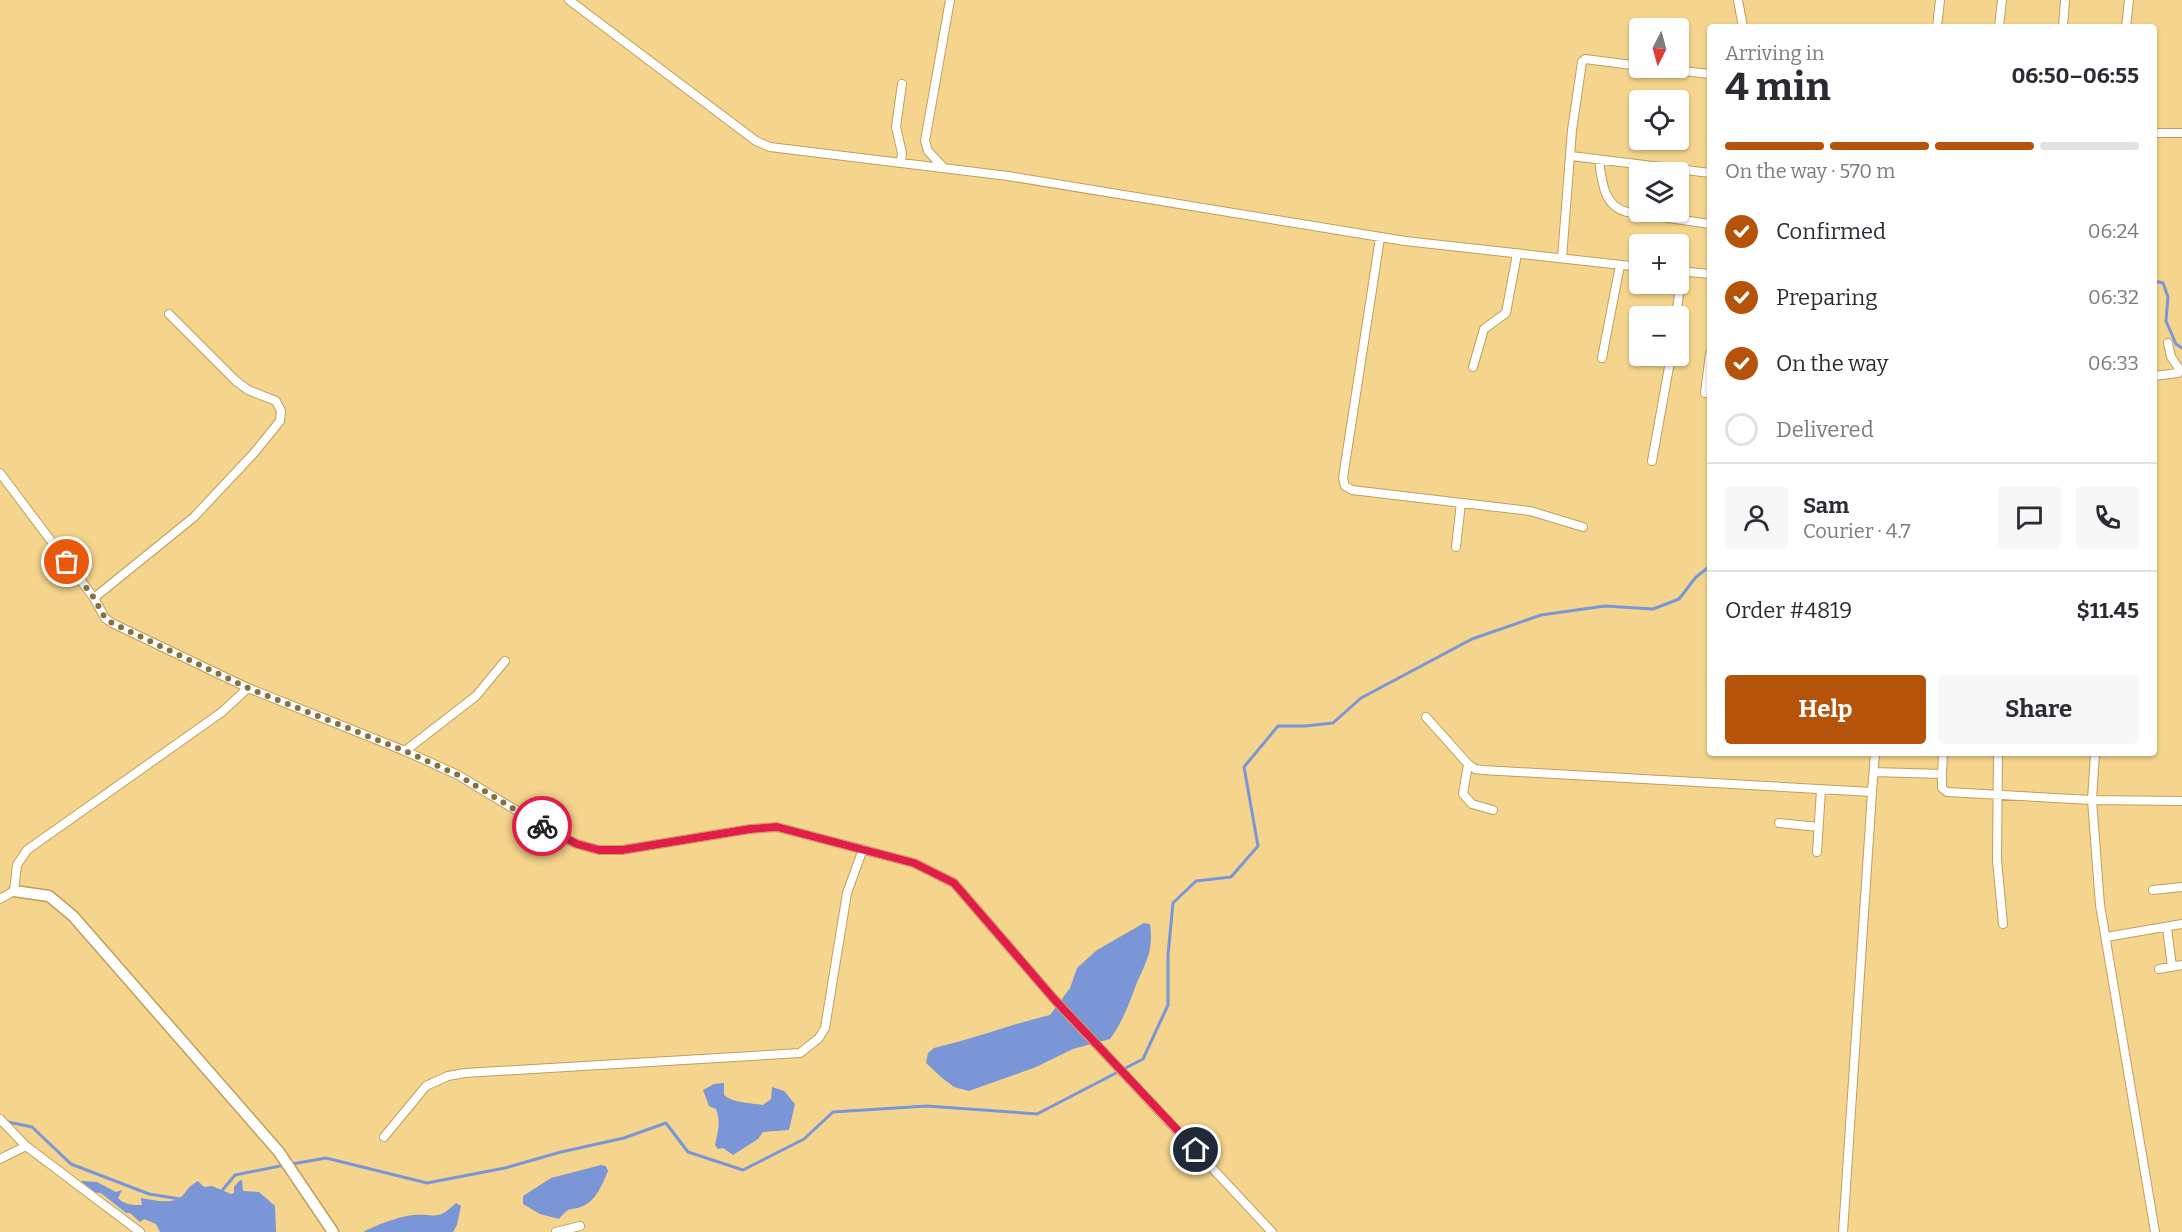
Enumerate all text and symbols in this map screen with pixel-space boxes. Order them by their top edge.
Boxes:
north arrow [1629,18,1689,78]
map controls [1629,18,1689,366]
text: Arriving in [1725,41,1824,65]
text: 06:50–06:55 [2011,62,2139,89]
text: 4 min [1725,64,1831,110]
button: locate [1629,90,1689,150]
text: On the way · 570 m [1725,159,1895,183]
button: layers [1629,162,1689,222]
icon: check [1725,215,1758,248]
text: Confirmed [1776,218,1886,245]
text: 06:24 [2088,219,2139,243]
button: + [1629,234,1689,294]
icon: check [1725,281,1758,314]
text: Preparing [1776,284,1878,311]
text: 06:32 [2088,285,2139,309]
button: − [1629,306,1689,366]
icon: check [1725,347,1758,380]
text: On the way [1776,350,1888,377]
text: 06:33 [2088,351,2139,375]
text: Delivered [1776,416,1874,443]
button: person [1725,486,1788,549]
button: chat [1998,486,2061,549]
button: phone [2076,486,2139,549]
text: Sam [1803,492,1849,519]
text: Courier · 4.7 [1803,519,1911,543]
pin [41,536,92,587]
icon: bag [50,545,83,578]
text: Order #4819 [1725,597,1852,624]
text: $11.45 [2076,597,2139,624]
button: Help [1725,675,1926,744]
button: Share [1938,675,2139,744]
courier [512,796,572,856]
icon: bike [526,810,559,843]
pin [1170,1124,1221,1175]
icon: home [1179,1133,1212,1166]

